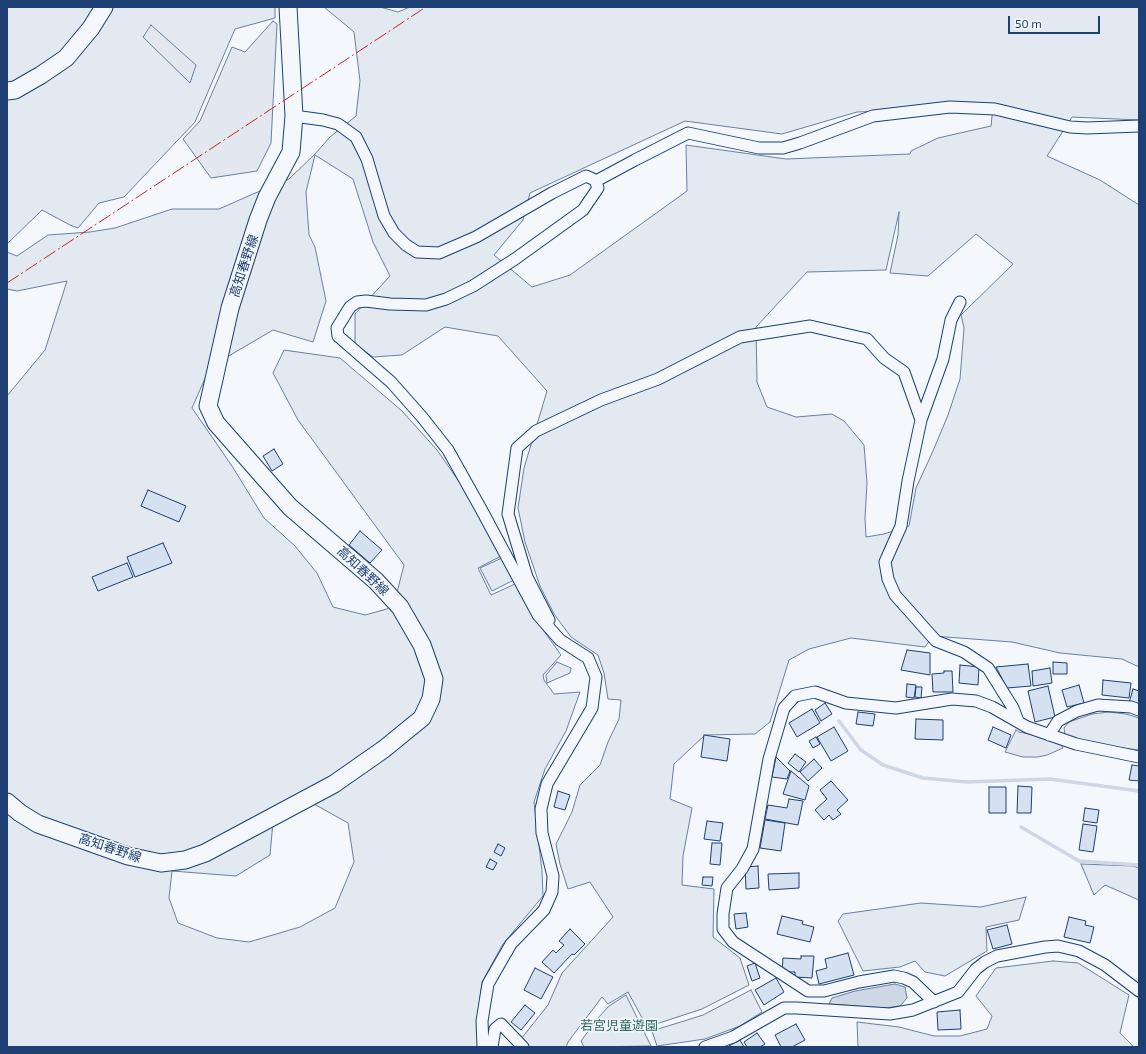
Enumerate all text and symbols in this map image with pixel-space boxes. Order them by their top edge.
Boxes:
scale bar [1010,8,1102,34]
text: 50 m [1015,16,1042,30]
street label: 高知春野線 [227,233,261,299]
street label: 高知春野線 [334,543,392,599]
street label: 高知春野線 [77,831,143,865]
park label: 若宮児童遊園 [580,1018,658,1034]

